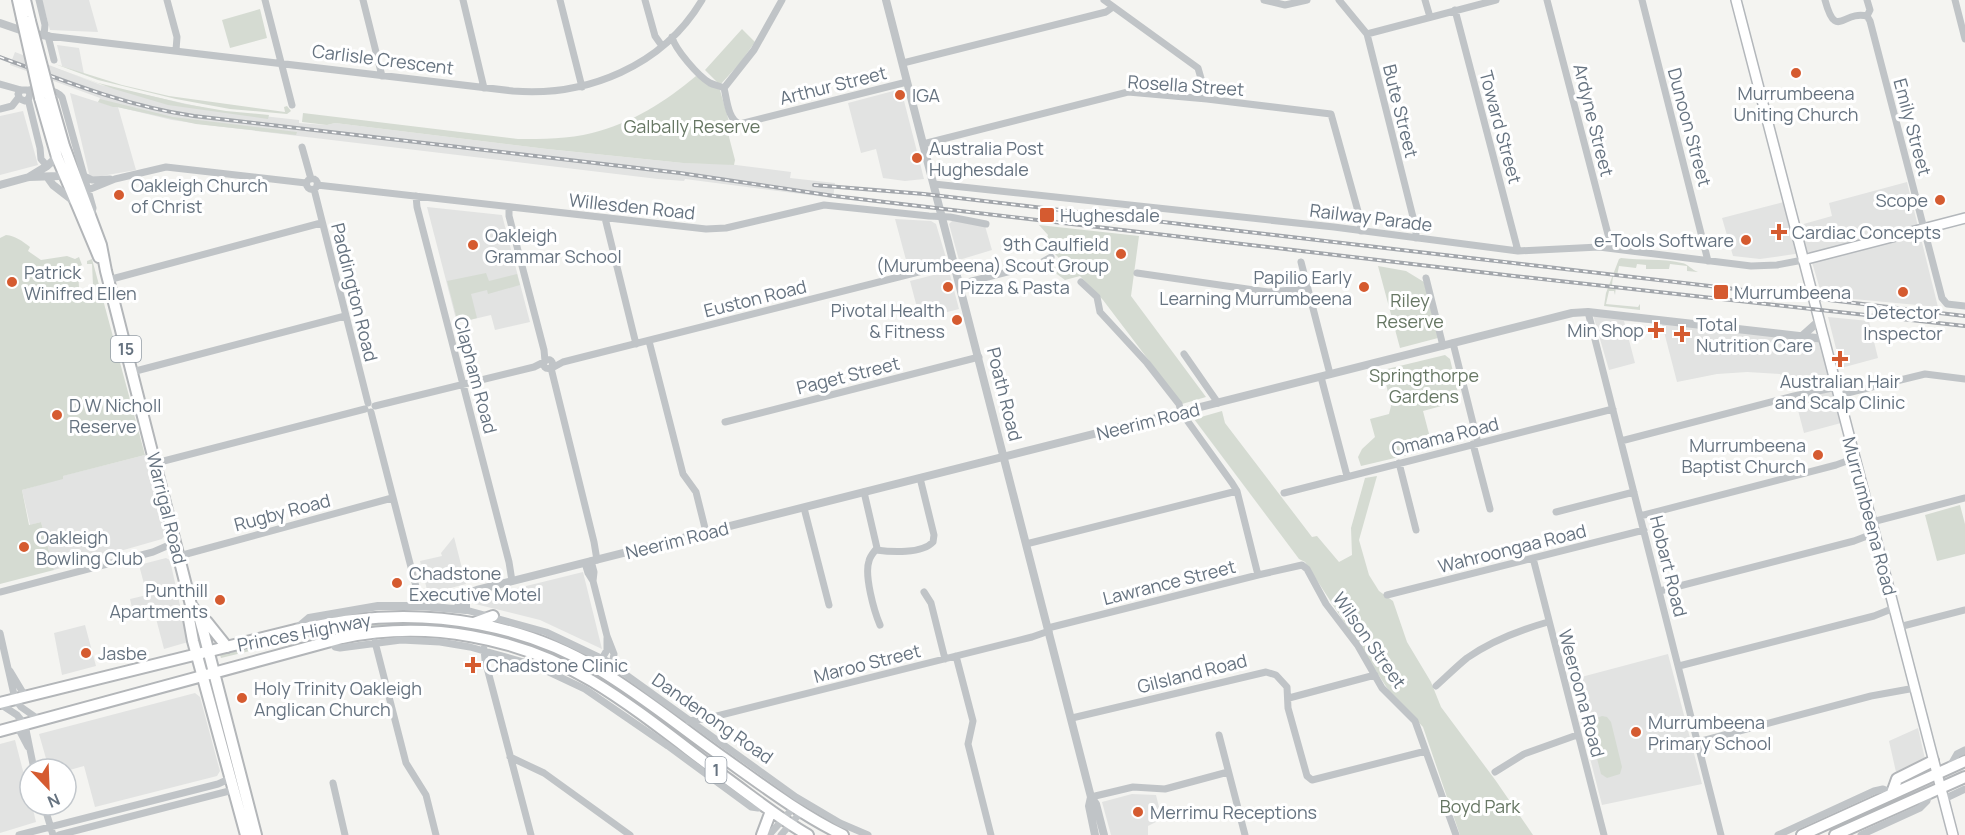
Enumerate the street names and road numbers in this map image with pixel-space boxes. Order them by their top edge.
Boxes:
street label: Carlisle Crescent [311,38,455,80]
street label: Arthur Street [777,60,889,110]
street label: Ardyne Street [1568,61,1620,179]
street label: Bute Street [1378,62,1424,160]
street label: Dunoon Street [1663,65,1717,189]
street label: Toward Street [1474,68,1528,186]
street label: Rosella Street [1127,69,1245,101]
street label: Emily Street [1888,76,1938,178]
street label: Willesden Road [568,187,696,225]
street label: Railway Parade [1308,198,1434,236]
street label: Paddington Road [326,220,384,364]
street label: Euston Road [701,274,809,322]
street label: Clapham Road [449,314,503,436]
road number: 15 [111,336,141,362]
street label: Poath Road [982,345,1028,443]
street label: Paget Street [794,351,902,399]
street label: Neerim Road [1094,397,1202,445]
street label: Omama Road [1389,411,1501,461]
street label: Murrumbeena Road [1837,434,1903,598]
street label: Warrigal Road [142,450,192,566]
street label: Rugby Road [231,488,333,536]
street label: Hobart Road [1645,513,1693,619]
street label: Neerim Road [623,516,731,564]
street label: Wahroongaa Road [1435,518,1589,578]
street label: Lawrance Street [1100,554,1238,610]
street label: Wilson Street [1328,587,1412,693]
street label: Princes Highway [235,607,373,657]
street label: Weeroona Road [1553,626,1611,760]
street label: Maroo Street [811,638,923,688]
street label: Gilsland Road [1135,648,1249,698]
street label: Dandenong Road [648,667,778,769]
road number: 1 [706,757,726,783]

